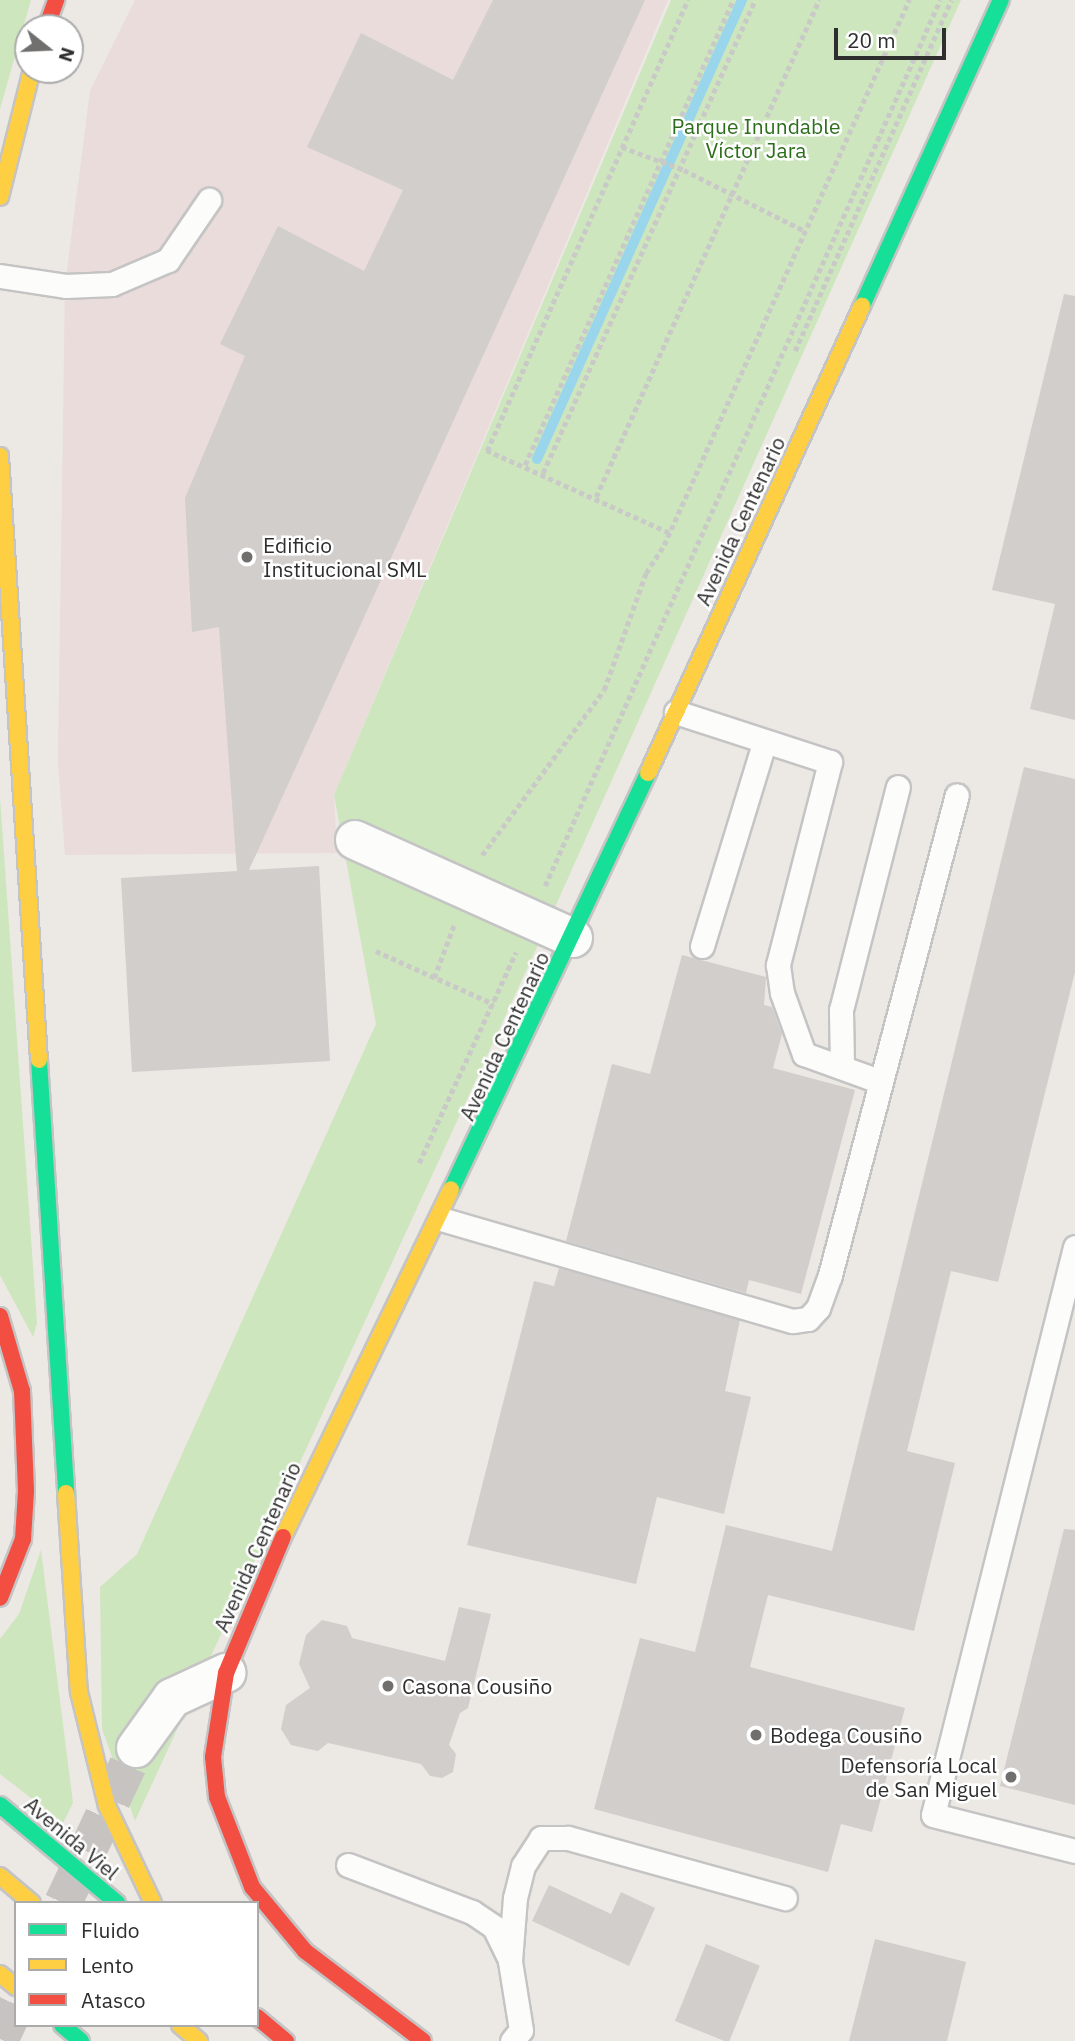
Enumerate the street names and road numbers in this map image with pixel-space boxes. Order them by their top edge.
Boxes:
street label: Avenida Centenario [690,433,790,609]
street label: Avenida Centenario [454,948,554,1124]
street label: Avenida Centenario [208,1458,306,1636]
street label: Avenida Viel [20,1791,124,1885]

